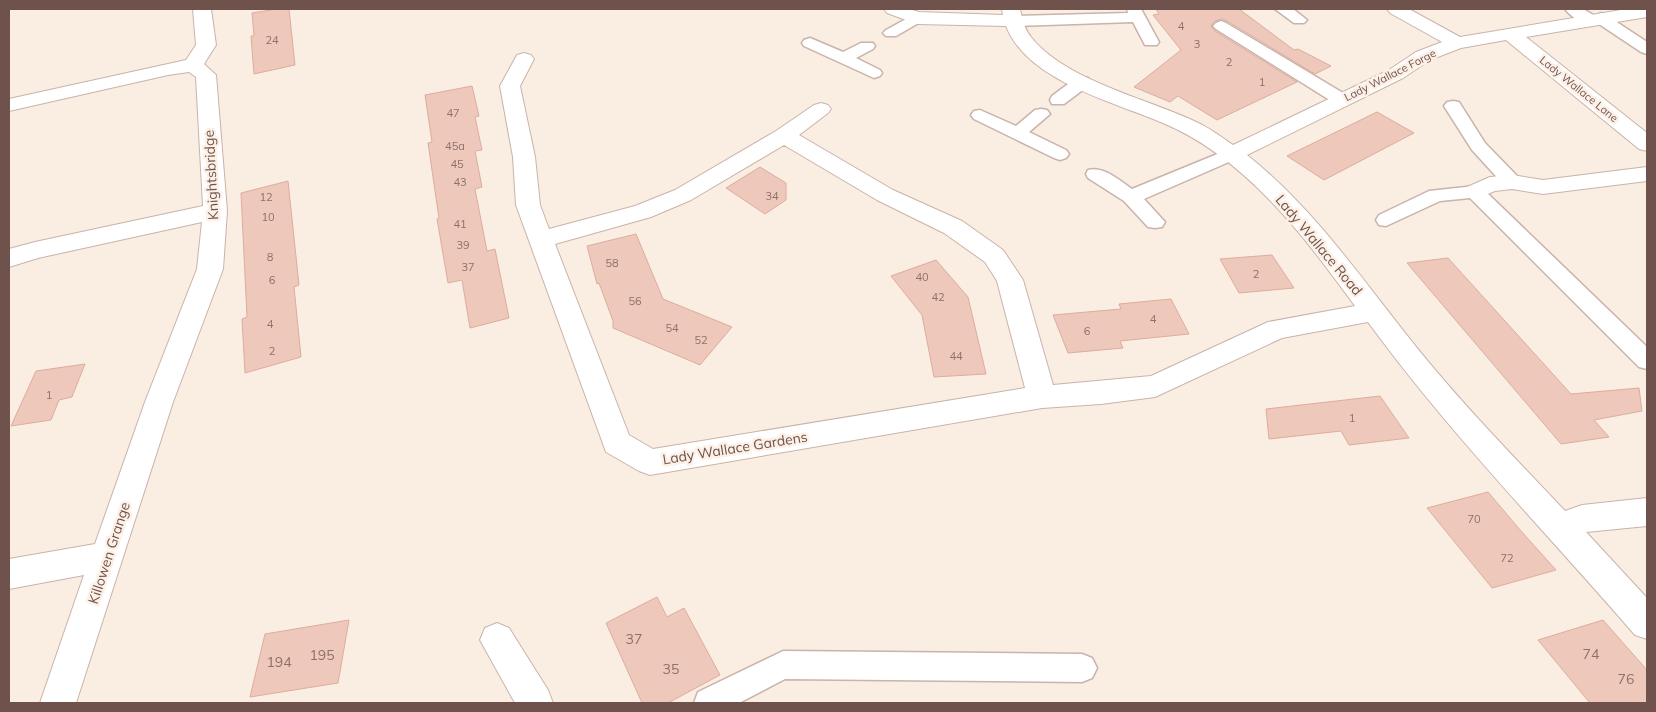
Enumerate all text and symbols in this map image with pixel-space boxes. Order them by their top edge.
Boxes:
house number: 4 [1178,19,1185,33]
house number: 24 [265,33,279,47]
house number: 3 [1194,37,1200,51]
street label: Lady Wallace Forge [1342,46,1438,104]
street label: Lady Wallace Lane [1537,53,1621,125]
house number: 2 [1226,55,1233,69]
house number: 1 [1259,75,1265,89]
house number: 47 [446,106,460,120]
street label: Knightsbridge [200,129,222,221]
house number: 45a [445,139,465,153]
house number: 45 [450,157,464,171]
house number: 43 [453,175,467,189]
house number: 34 [765,189,779,203]
house number: 12 [259,190,273,204]
street label: Lady Wallace Road [1272,191,1366,299]
house number: 10 [261,210,275,224]
house number: 41 [453,217,467,231]
house number: 39 [456,238,470,252]
house number: 8 [267,250,274,264]
house number: 58 [605,256,619,270]
house number: 37 [461,260,475,274]
house number: 2 [1253,267,1260,281]
house number: 40 [915,270,929,284]
house number: 6 [269,273,276,287]
house number: 42 [931,290,945,304]
house number: 56 [628,294,642,308]
house number: 4 [1150,312,1157,326]
house number: 4 [267,317,274,331]
house number: 54 [665,321,679,335]
house number: 6 [1084,324,1091,338]
house number: 52 [694,333,708,347]
house number: 2 [269,344,276,358]
house number: 44 [949,349,963,363]
house number: 1 [46,388,52,402]
house number: 1 [1349,411,1355,425]
street label: Lady Wallace Gardens [661,428,809,468]
street label: Killowen Grange [84,500,134,606]
house number: 70 [1467,512,1481,526]
house number: 72 [1500,551,1514,565]
house number: 37 [626,630,642,648]
house number: 74 [1583,645,1600,663]
house number: 195 [309,646,335,664]
house number: 194 [266,653,292,671]
house number: 35 [663,660,679,678]
house number: 76 [1618,670,1634,688]

